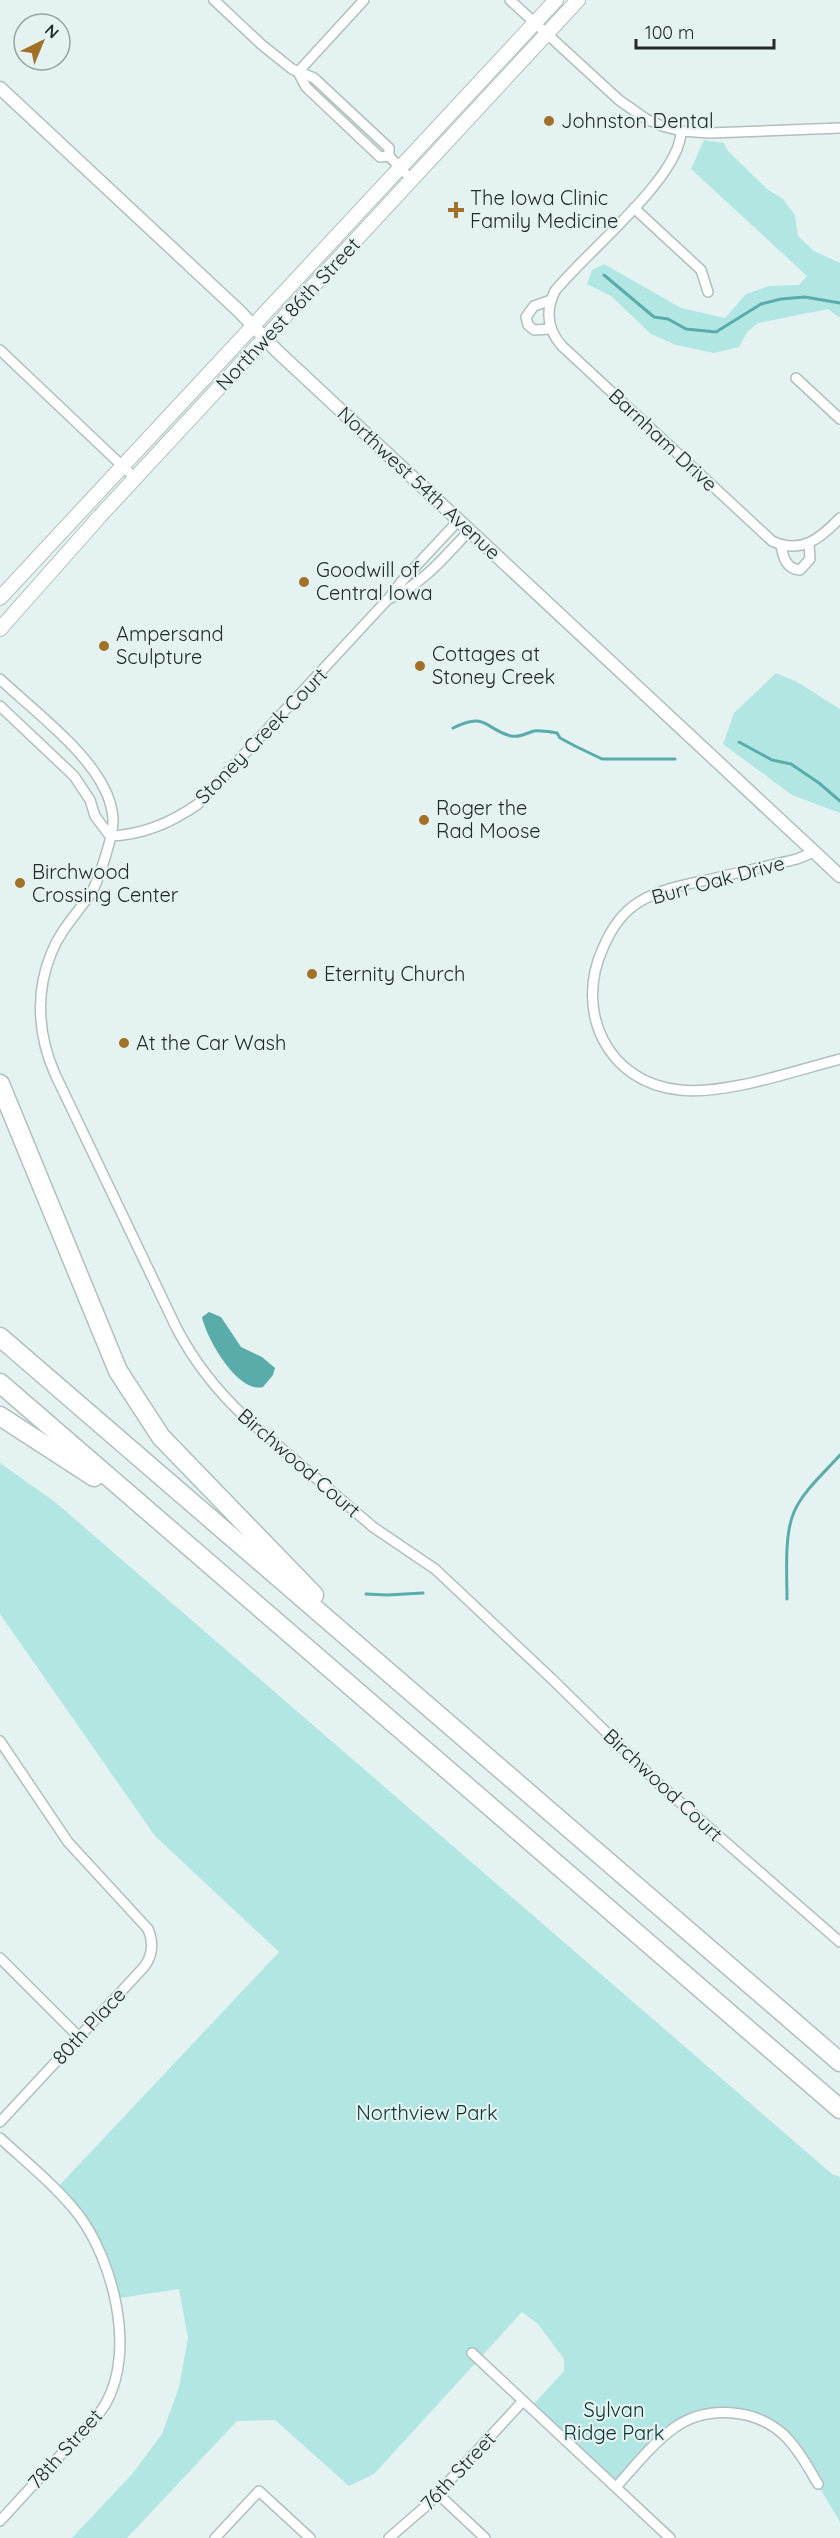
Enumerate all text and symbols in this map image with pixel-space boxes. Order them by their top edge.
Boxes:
north arrow [12,12,72,72]
scale bar [636,12,774,50]
text: N [41,20,63,42]
text: 100 m [645,21,694,44]
place label: Johnston Dental [561,108,714,133]
marker: Johnston Dental [542,114,556,128]
place label: The Iowa Clinic Family Medicine [470,185,618,233]
marker: The Iowa Clinic Family Medicine [447,201,465,219]
street label: Northwest 86th Street [210,232,365,395]
street label: Barnham Drive [604,383,723,496]
street label: Northwest 54th Avenue [333,401,506,565]
place label: Goodwill of Central Iowa [316,557,433,605]
marker: Goodwill of Central Iowa [297,575,311,589]
place label: Ampersand Sculpture [116,621,224,669]
marker: Ampersand Sculpture [97,639,111,653]
place label: Cottages at Stoney Creek [432,641,555,689]
marker: Cottages at Stoney Creek [413,659,427,673]
street label: Stoney Creek Court [189,662,332,809]
place label: Roger the Rad Moose [436,795,541,843]
marker: Roger the Rad Moose [417,813,431,827]
street label: Burr Oak Drive [648,850,787,909]
place label: Birchwood Crossing Center [32,859,179,907]
marker: Birchwood Crossing Center [13,876,27,890]
place label: Eternity Church [324,961,465,986]
marker: Eternity Church [305,967,319,981]
place label: At the Car Wash [136,1030,286,1055]
marker: At the Car Wash [117,1036,131,1050]
street label: Birchwood Court [233,1403,366,1523]
street label: Birchwood Court [598,1723,728,1846]
street label: 80th Place [47,1982,131,2070]
park label: Northview Park [356,2100,498,2125]
park label: Sylvan Ridge Park [564,2397,664,2445]
street label: 78th Street [22,2403,107,2494]
street label: 76th Street [415,2426,501,2515]

